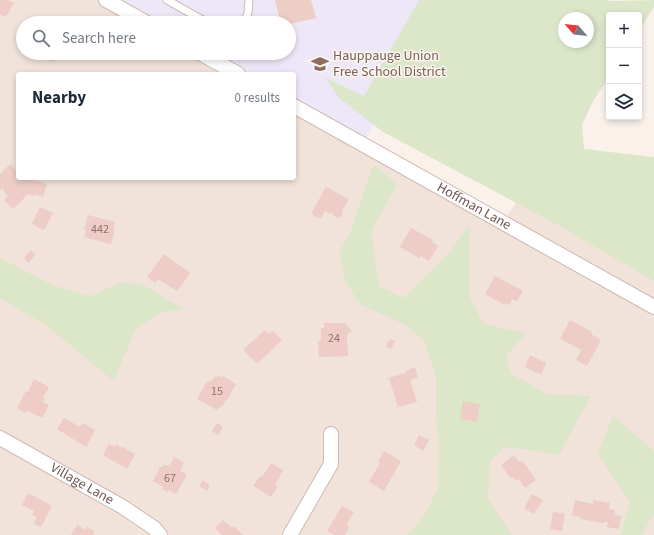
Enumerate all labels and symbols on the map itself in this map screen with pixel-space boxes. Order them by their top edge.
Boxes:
north arrow [558,12,594,48]
place label: Hauppauge Union Free School District [333,46,446,82]
school or university icon: Hauppauge Union Free School District [310,54,330,74]
street label: Hoffman Lane [433,178,515,235]
house number: 442 [91,221,109,238]
house number: 24 [328,330,340,347]
house number: 15 [211,383,223,400]
street label: Village Lane [47,458,117,510]
house number: 67 [164,470,176,487]

